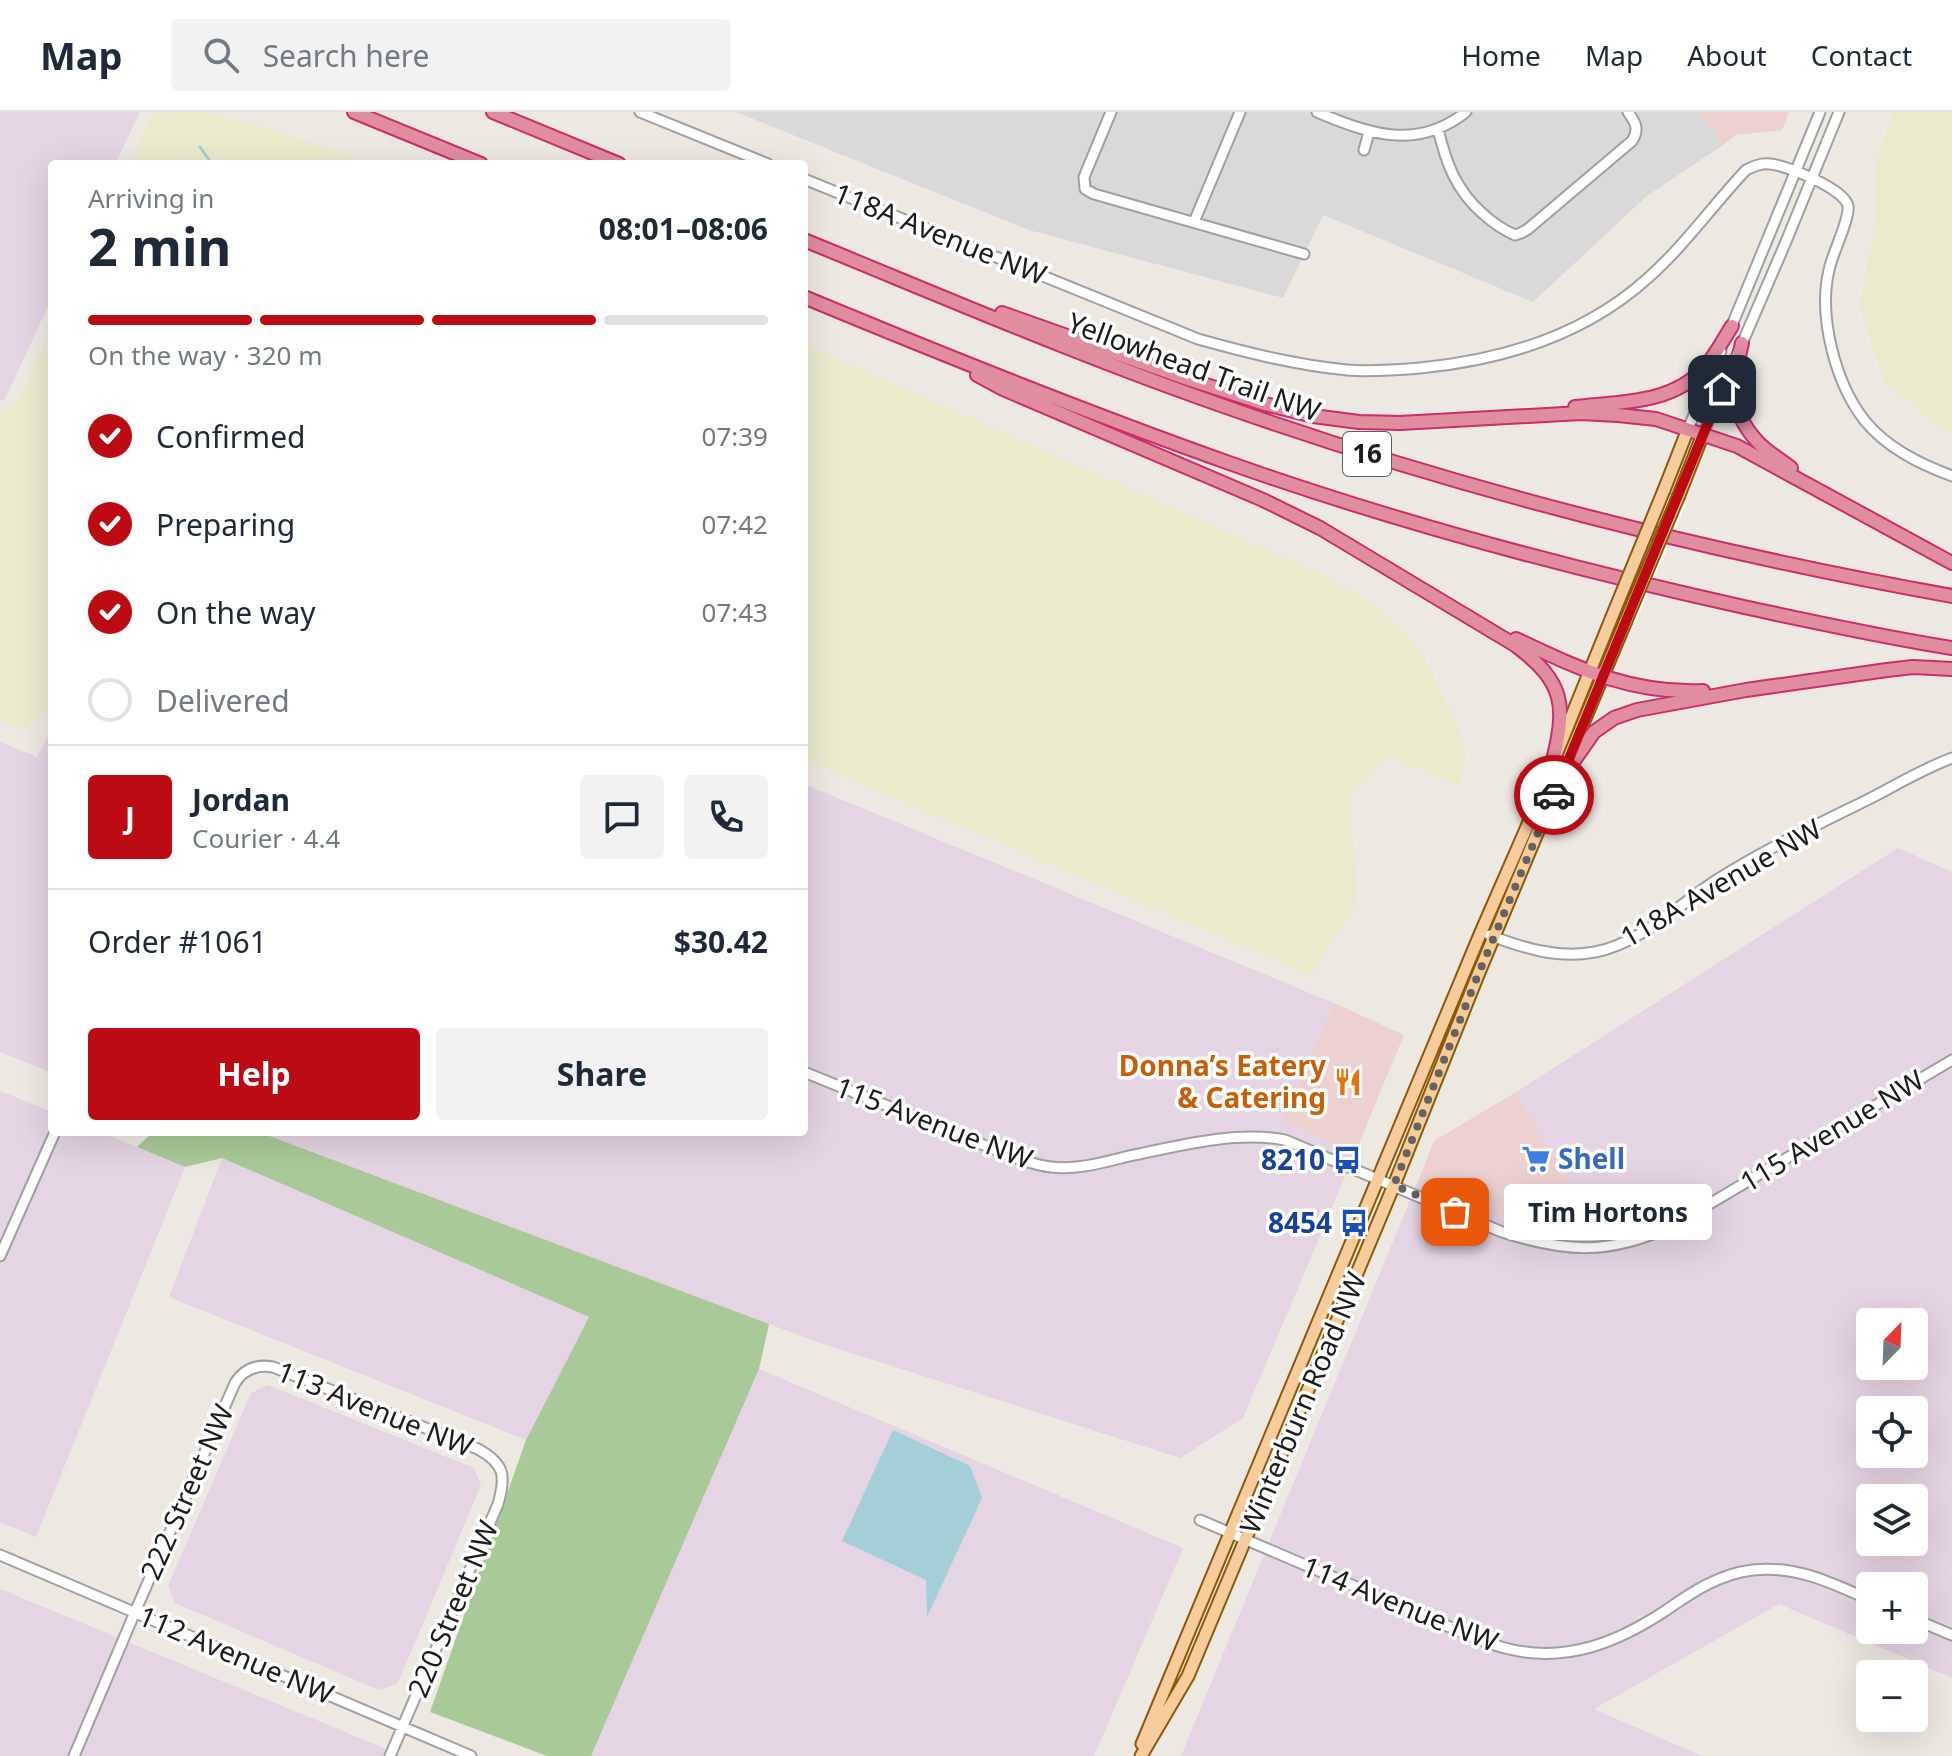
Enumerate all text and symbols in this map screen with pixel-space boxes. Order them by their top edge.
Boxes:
search box [171,19,731,91]
text: Map [40,29,123,81]
icon: search [199,33,243,77]
text: Search here [263,35,430,76]
text: Home [1461,36,1541,74]
text: Map [1585,36,1643,74]
text: About [1687,36,1767,74]
text: Contact [1811,36,1912,74]
street label: 118A Avenue NW [828,173,1052,293]
text: Arriving in [88,180,214,216]
text: 08:01–08:06 [599,208,768,249]
text: 2 min [88,210,231,281]
street label: Yellowhead Trail NW [1063,303,1326,429]
text: On the way · 320 m [88,337,322,373]
pin [1688,355,1756,423]
icon: home [1700,367,1744,411]
icon: check [88,414,132,458]
text: Confirmed [156,416,306,457]
text: 07:39 [702,418,768,454]
road number: 16 [1343,432,1391,476]
icon: check [88,502,132,546]
text: Preparing [156,504,295,545]
text: 07:42 [702,506,768,542]
icon: check [88,590,132,634]
text: On the way [156,592,316,633]
text: 07:43 [702,594,768,630]
text: Delivered [156,680,290,721]
courier [1514,755,1594,835]
icon: car [1532,773,1576,817]
button: chat [580,775,664,859]
button: phone [684,775,768,859]
text: Jordan [192,779,290,820]
text: J [125,797,135,838]
street label: 118A Avenue NW [1613,809,1828,955]
text: Courier · 4.4 [192,820,340,856]
text: Order #1061 [88,921,267,962]
text: $30.42 [674,921,768,962]
button: Help [88,1028,420,1120]
button: Share [436,1028,768,1120]
place label: Donna’s Eatery & Catering [1119,1046,1326,1116]
street label: 115 Avenue NW [1732,1060,1931,1200]
street label: 115 Avenue NW [830,1067,1038,1177]
restaurant icon: Donna’s Eatery & Catering [1333,1067,1363,1097]
place label: Shell [1558,1139,1625,1177]
place label: 8210 [1261,1140,1325,1178]
supermarket icon: Shell [1521,1144,1551,1174]
bus stop icon: 8210 [1332,1145,1362,1175]
pin [1421,1178,1489,1246]
callout: Tim Hortons [1503,1184,1711,1240]
icon: bag [1433,1190,1477,1234]
text: Tim Hortons [1528,1194,1688,1230]
place label: 8454 [1268,1203,1332,1241]
bus stop icon: 8454 [1339,1208,1369,1238]
street label: Winterburn Road NW [1230,1266,1374,1539]
north arrow [1856,1308,1928,1380]
map controls [1856,1308,1928,1732]
street label: 113 Avenue NW [272,1351,479,1465]
button: locate [1856,1396,1928,1468]
street label: 222 Street NW [130,1398,242,1585]
button: layers [1856,1484,1928,1556]
street label: 220 Street NW [398,1515,506,1703]
street label: 114 Avenue NW [1297,1546,1504,1660]
button: + [1856,1572,1928,1644]
street label: 112 Avenue NW [133,1596,340,1712]
button: − [1856,1660,1928,1732]

